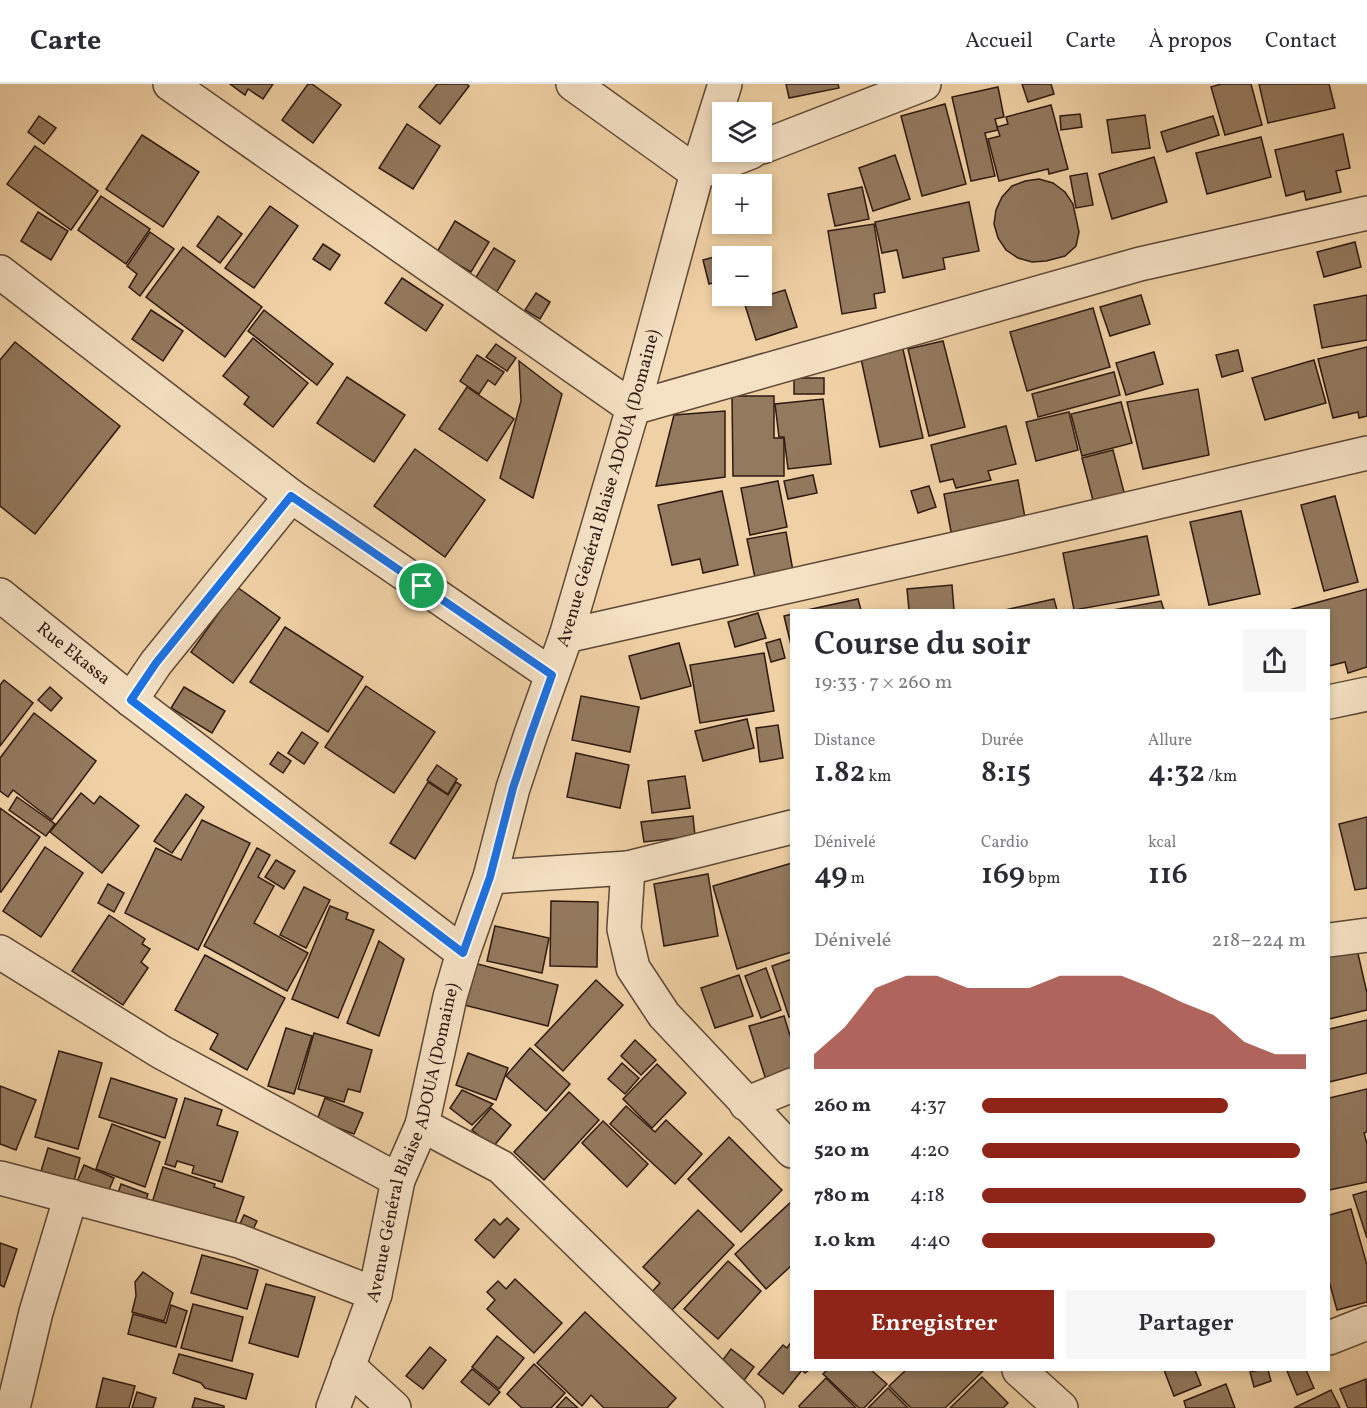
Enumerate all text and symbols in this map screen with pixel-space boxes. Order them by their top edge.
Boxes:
text: Carte [30,22,101,61]
text: Accueil [965,27,1033,56]
text: Carte [1066,27,1116,56]
text: À propos [1149,27,1232,56]
text: Contact [1265,27,1337,56]
map controls [712,102,772,306]
button: layers [712,102,772,162]
button: + [712,174,772,234]
button: − [712,246,772,306]
street label: Avenue Général Blaise ADOUA (Domaine) [551,327,666,651]
pin [396,560,447,611]
icon: arrive [405,569,438,602]
street label: Rue Ekassa [31,616,116,691]
text: Course du soir [814,623,1031,669]
button: share [1243,629,1306,692]
text: 19:33 · 7 × 260 m [814,669,952,697]
text: Distance [814,730,875,752]
text: Durée [981,730,1024,752]
text: Allure [1148,730,1192,752]
text: 1.82 [814,752,865,794]
text: 8:15 [981,752,1031,794]
text: 4:32 [1148,752,1205,794]
text: km [865,766,891,788]
text: /km [1205,766,1237,788]
text: Dénivelé [814,832,876,854]
text: Cardio [981,832,1028,854]
text: kcal [1148,832,1176,854]
text: 49 [814,854,848,896]
text: 169 [981,854,1025,896]
text: 116 [1148,854,1188,896]
text: m [848,868,865,890]
text: bpm [1025,868,1060,890]
text: Dénivelé [814,927,891,955]
text: 218–224 m [1212,927,1306,955]
street label: Avenue Général Blaise ADOUA (Domaine) [360,980,466,1306]
text: 260 m [814,1092,871,1120]
text: 4:37 [910,1092,947,1120]
text: 520 m [814,1137,870,1165]
text: 4:20 [910,1137,949,1165]
text: 780 m [814,1182,870,1210]
text: 4:18 [910,1182,945,1210]
text: 1.0 km [814,1227,876,1255]
text: 4:40 [910,1227,950,1255]
button: Enregistrer [814,1290,1054,1359]
button: Partager [1066,1290,1306,1359]

